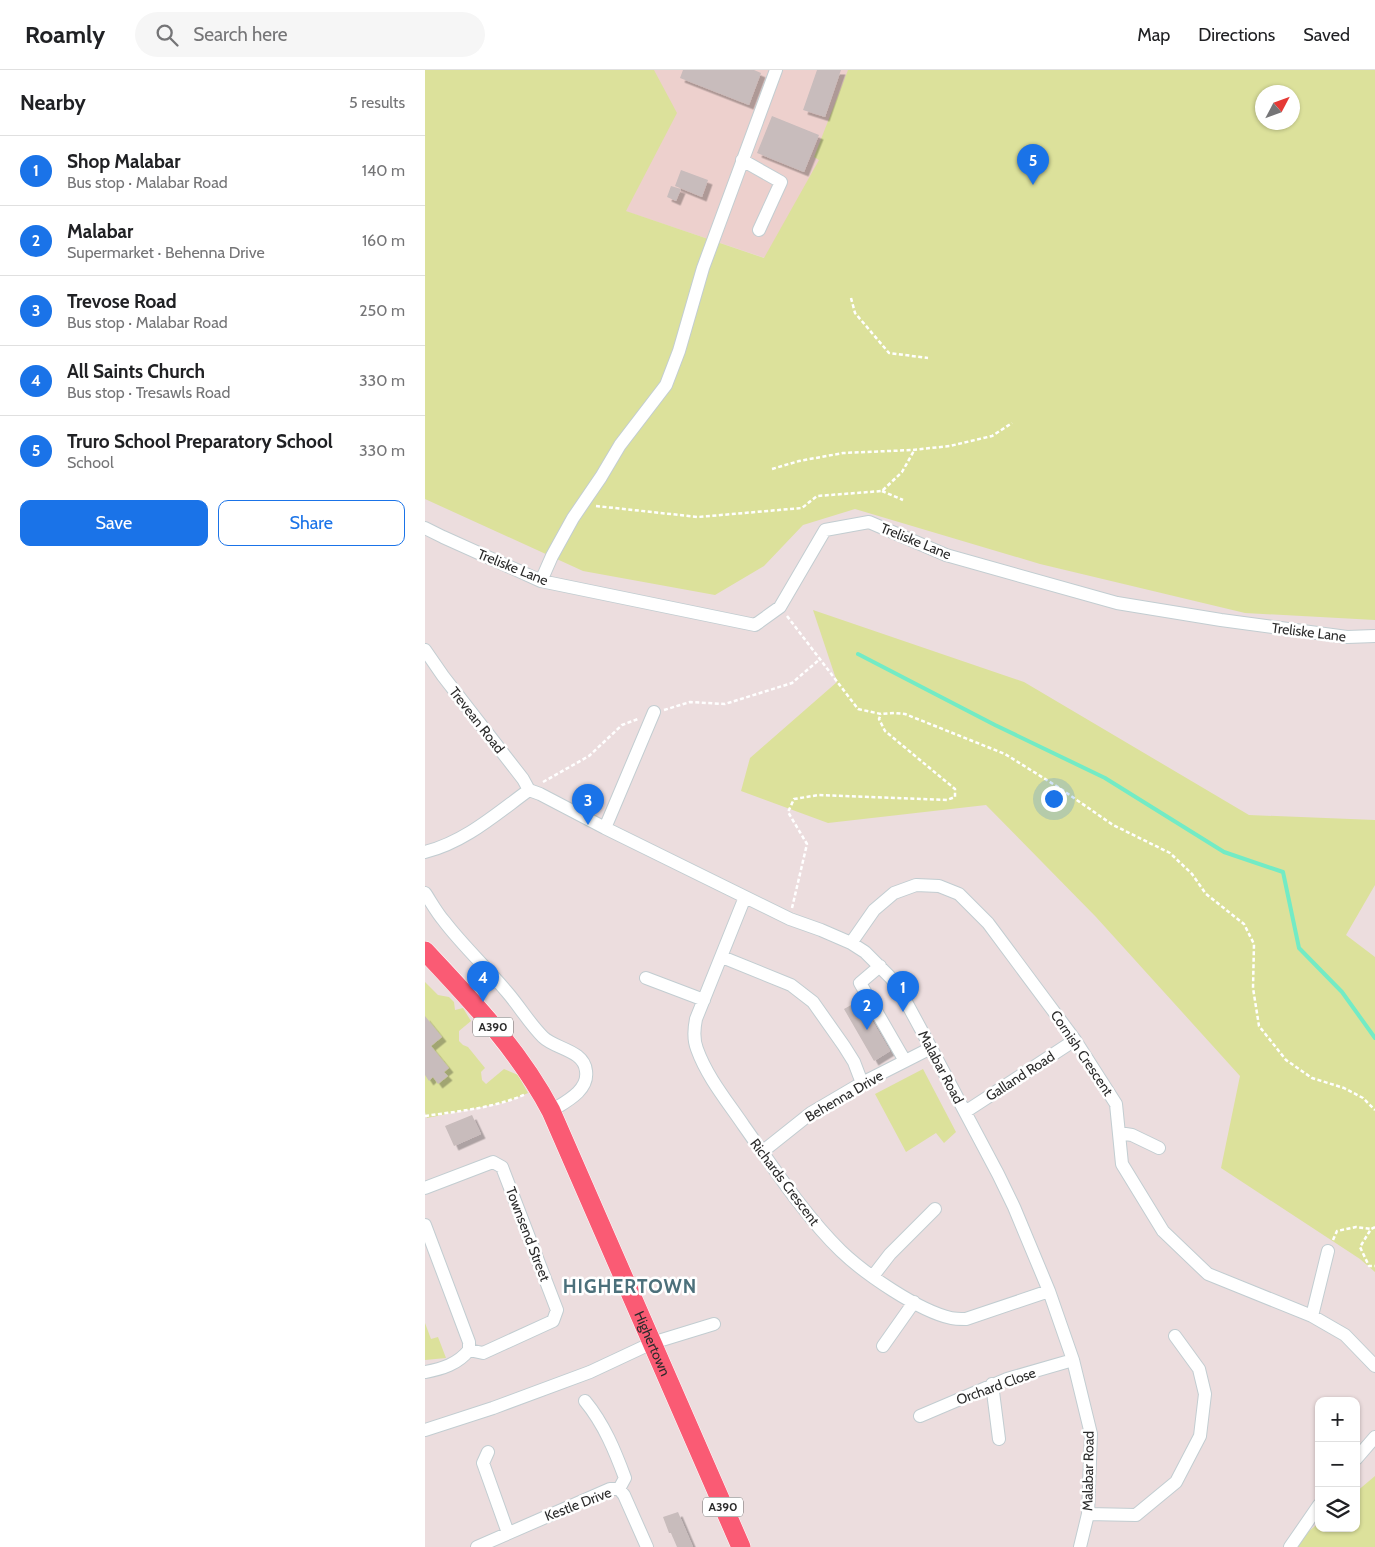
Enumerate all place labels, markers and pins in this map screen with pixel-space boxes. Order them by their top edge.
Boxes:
pin: 5 [1017,144,1049,185]
pin: 3 [572,784,604,825]
pin: 4 [467,961,499,1002]
pin: 1 [887,971,919,1012]
pin: 2 [851,989,883,1030]

